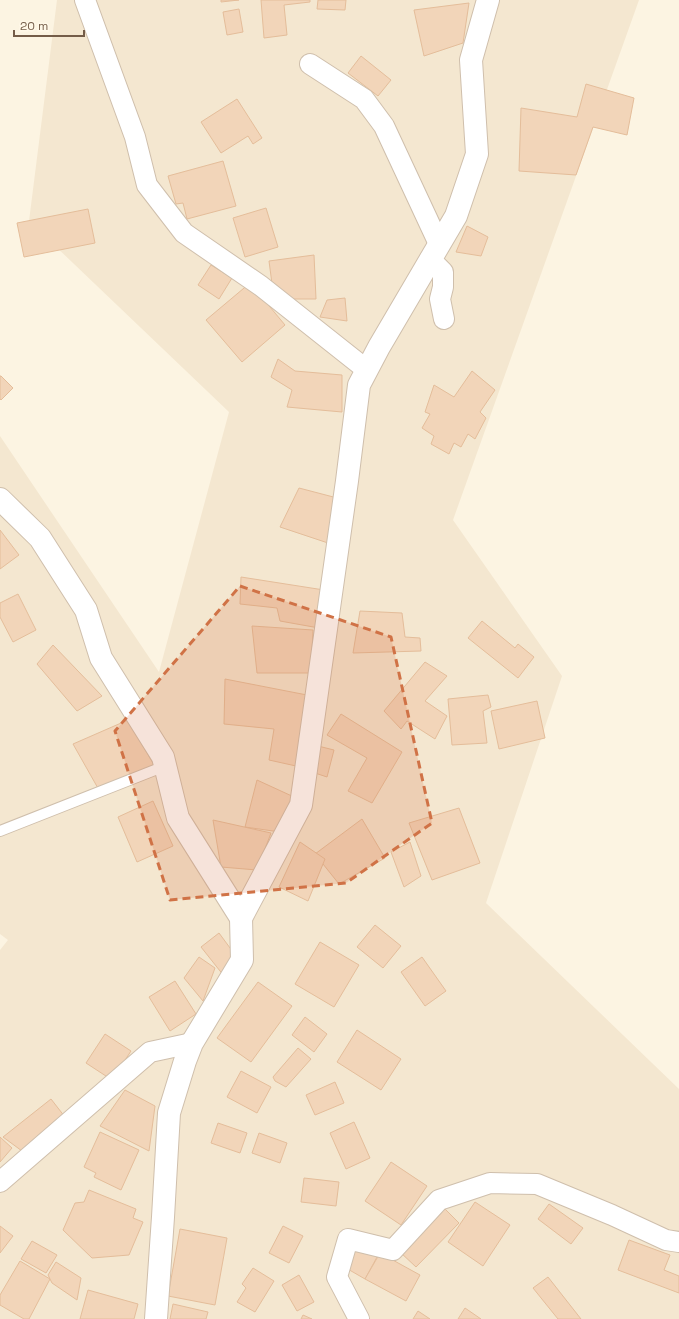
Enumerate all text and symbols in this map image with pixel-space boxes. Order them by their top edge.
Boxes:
scale bar [14,12,84,38]
text: 20 m [20,18,48,34]

